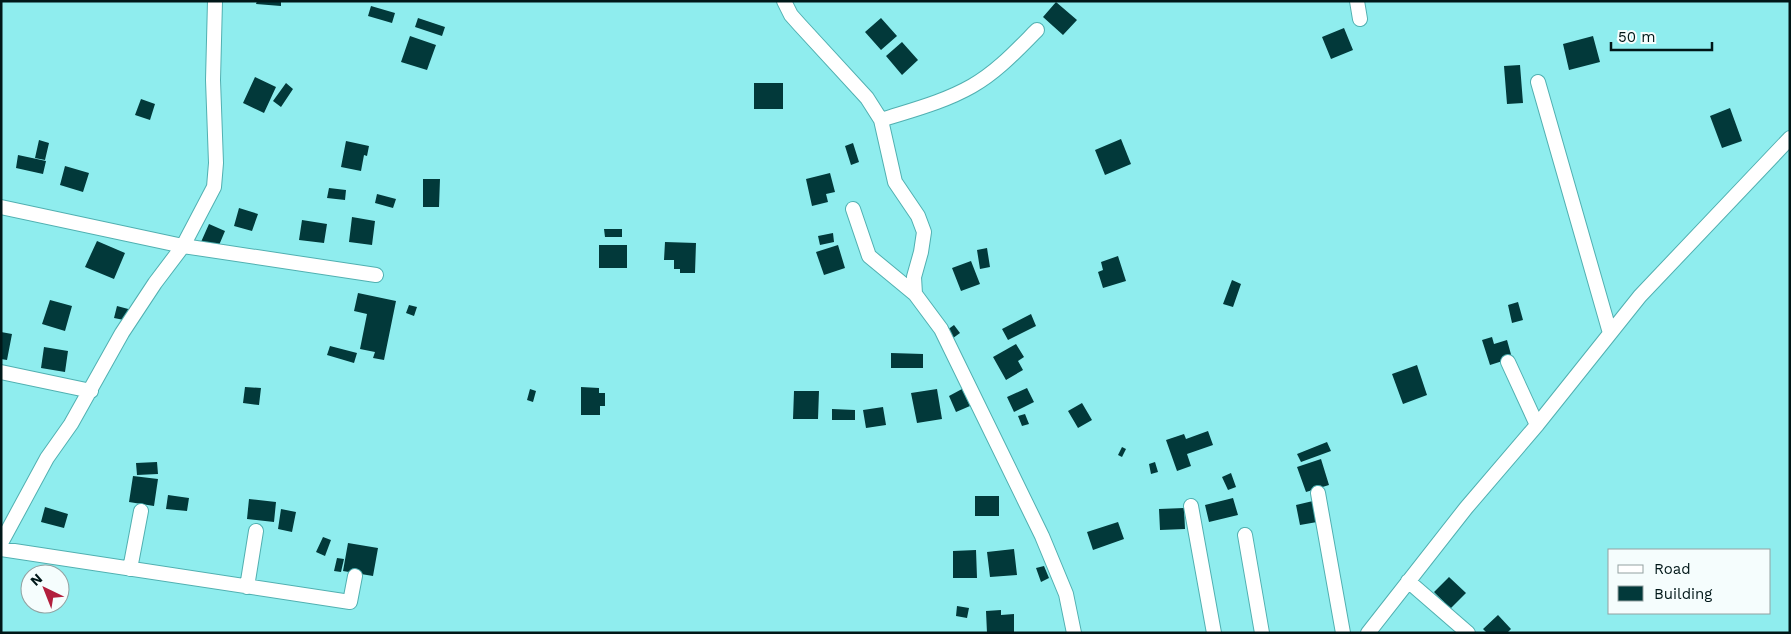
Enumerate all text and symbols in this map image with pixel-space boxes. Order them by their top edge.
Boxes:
scale bar [1611,20,1712,52]
text: 50 m [1618,28,1655,46]
legend [1608,549,1771,614]
text: Road [1654,560,1691,578]
north arrow [20,564,70,614]
text: N [27,570,45,589]
text: Building [1654,585,1712,603]

